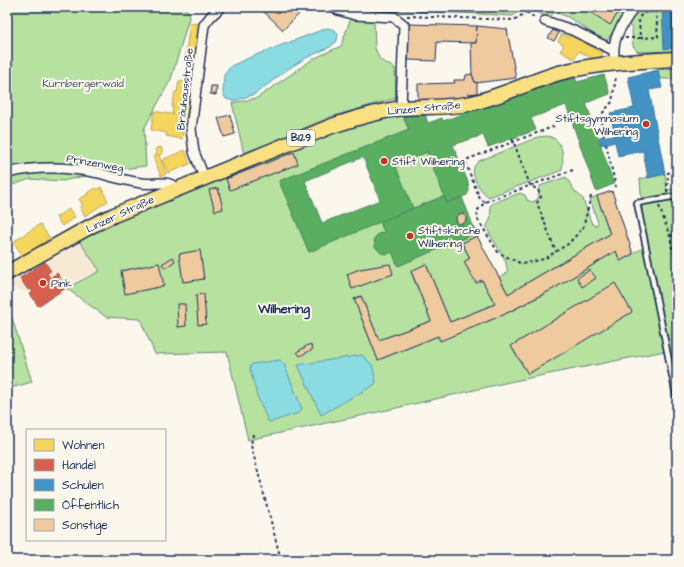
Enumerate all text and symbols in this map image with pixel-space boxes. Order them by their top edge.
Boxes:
street label: Bräuhausstraße [173,47,197,131]
park label: Kürnbergerwald [42,76,124,92]
street label: Linzer Straße [387,97,461,119]
place label: Stiftsgymnasium Wilhering [556,111,638,140]
marker: Stiftsgymnasium Wilhering [641,119,651,129]
road number: B129 [287,130,315,146]
street label: Prinzenweg [65,151,125,176]
place label: Stift Wilhering [392,154,465,170]
marker: Stift Wilhering [379,156,389,166]
street label: Linzer Straße [83,192,157,236]
place label: Stiftskirche Wilhering [418,223,481,252]
marker: Stiftskirche Wilhering [405,231,415,241]
place label: Pink [51,276,72,291]
marker: Pink [38,278,48,288]
district label: Wilhering [257,300,310,320]
legend [26,429,166,541]
text: Wohnen [62,437,104,454]
text: Handel [62,457,96,474]
text: Schulen [62,477,104,494]
text: Öffentlich [62,497,119,514]
text: Sonstige [62,517,108,535]

